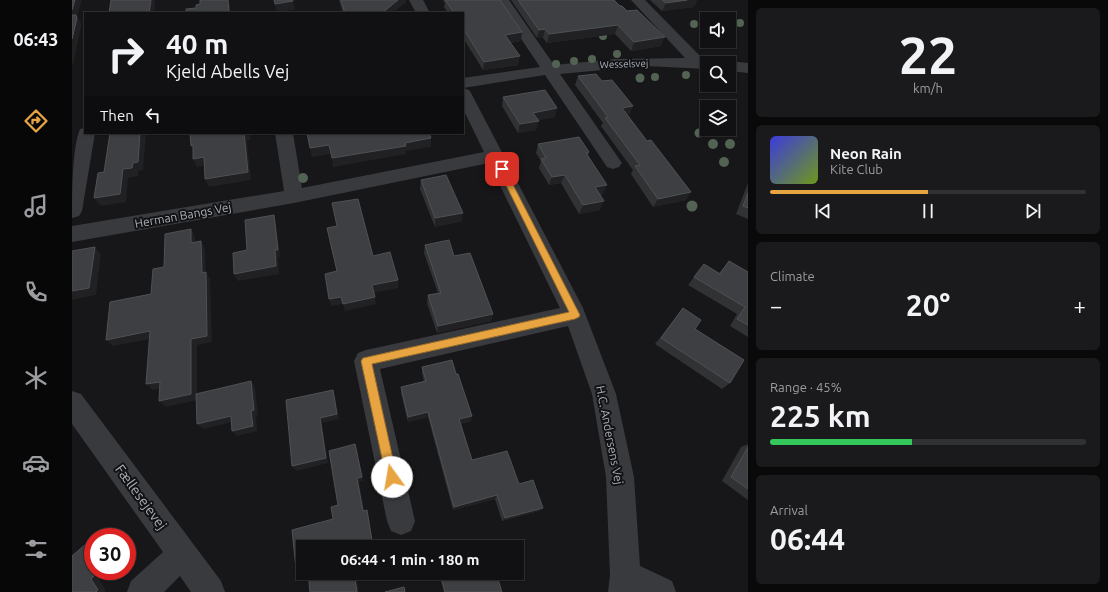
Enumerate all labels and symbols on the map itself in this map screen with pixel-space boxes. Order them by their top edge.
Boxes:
street label: Wesselsvej [600,58,648,70]
pin [485,152,519,186]
street label: Herman Bangs Vej [134,200,232,230]
street label: H.C. Andersens Vej [594,384,626,486]
position arrow [371,456,413,498]
street label: Fællesejevej [112,461,170,533]
speed limit sign: 30 [84,528,136,580]

